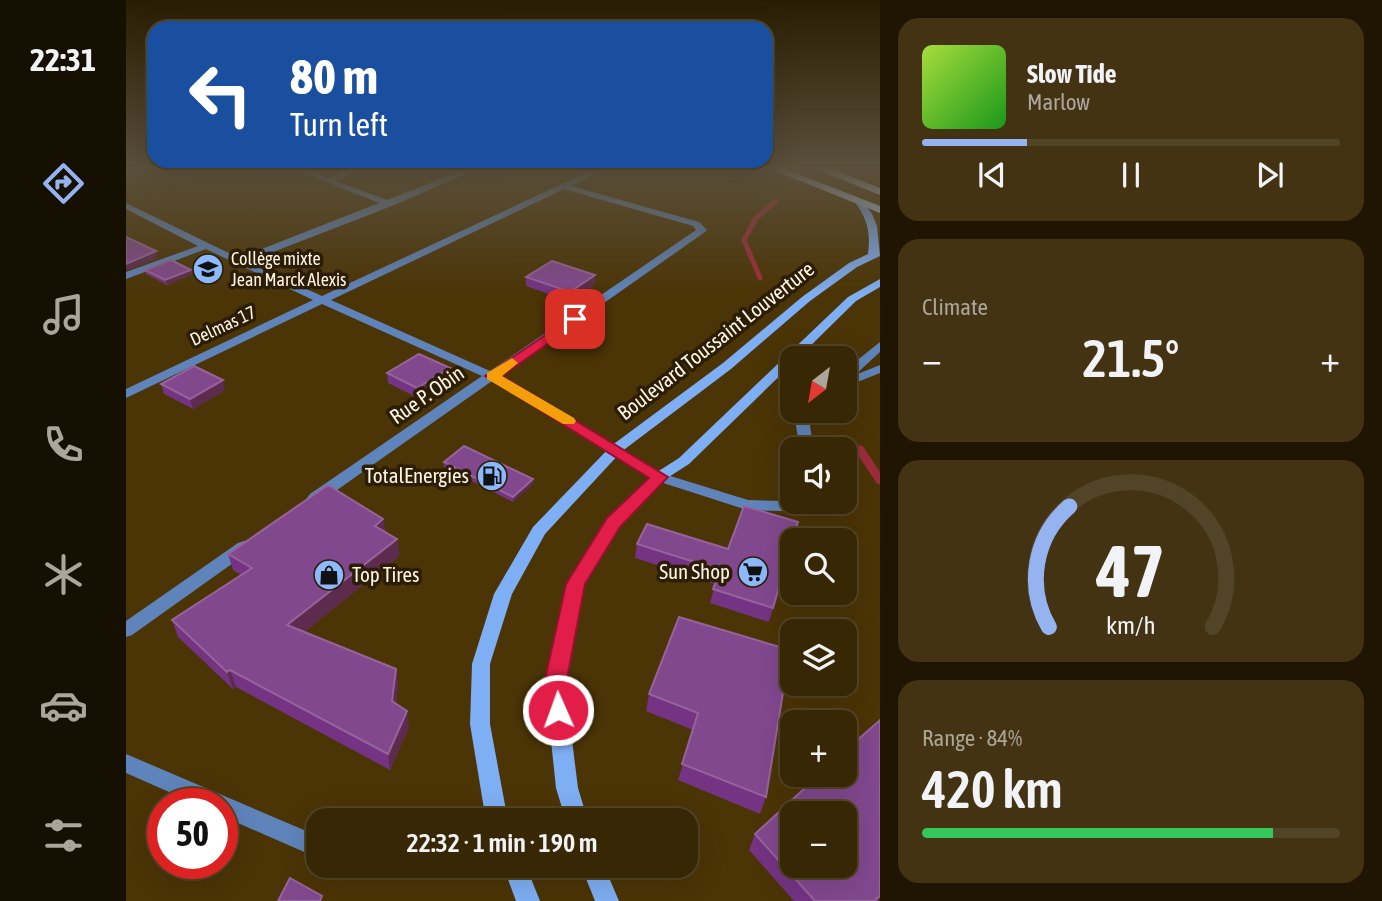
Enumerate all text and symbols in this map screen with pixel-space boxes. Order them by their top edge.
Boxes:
text: 22:31 [30,41,96,78]
text: 80 m [290,48,378,104]
icon: left [175,49,266,140]
text: Slow Tide [1027,59,1117,89]
text: Marlow [1027,89,1090,115]
text: Turn left [290,106,388,143]
icon: previous [973,156,1011,194]
icon: pause [1112,156,1150,194]
icon: next [1251,156,1289,194]
icon: directions [39,159,88,208]
place label: Collège mixte Jean Marck Alexis [231,248,346,290]
school or university icon: Collège mixte Jean Marck Alexis [191,252,225,286]
street label: Boulevard Toussaint Louverture [612,256,818,424]
pin [545,289,605,349]
icon: music [39,290,88,339]
text: Climate [922,294,988,320]
icon: arrive [556,300,594,338]
street label: Delmas 17 [187,301,259,350]
text: 21.5° [1083,328,1179,388]
text: − [922,337,942,380]
text: + [1320,337,1340,380]
north arrow [780,346,858,424]
map controls [780,346,857,878]
street label: Rue P. Obin [385,360,468,428]
icon: phone [39,420,88,469]
button: sound [780,437,857,514]
fuel station icon: TotalEnergies [475,459,509,493]
place label: TotalEnergies [365,463,469,487]
button: search [780,528,857,605]
text: 47 [1096,529,1165,612]
icon: climate [39,550,88,599]
supermarket icon: Sun Shop [736,555,770,589]
shop icon: Top Tires [312,558,346,592]
place label: Sun Shop [659,559,730,583]
place label: Top Tires [352,562,419,586]
text: km/h [1106,611,1156,639]
button: layers [780,619,857,696]
position arrow [521,673,595,747]
icon: car [39,681,88,730]
button: + [780,710,857,787]
text: Range · 84% [922,725,1022,751]
text: 420 km [922,759,1063,819]
speed limit sign: 50 [147,788,238,879]
button: − [780,801,857,878]
icon: filters [39,811,88,860]
text: 22:32 · 1 min · 190 m [407,828,597,858]

